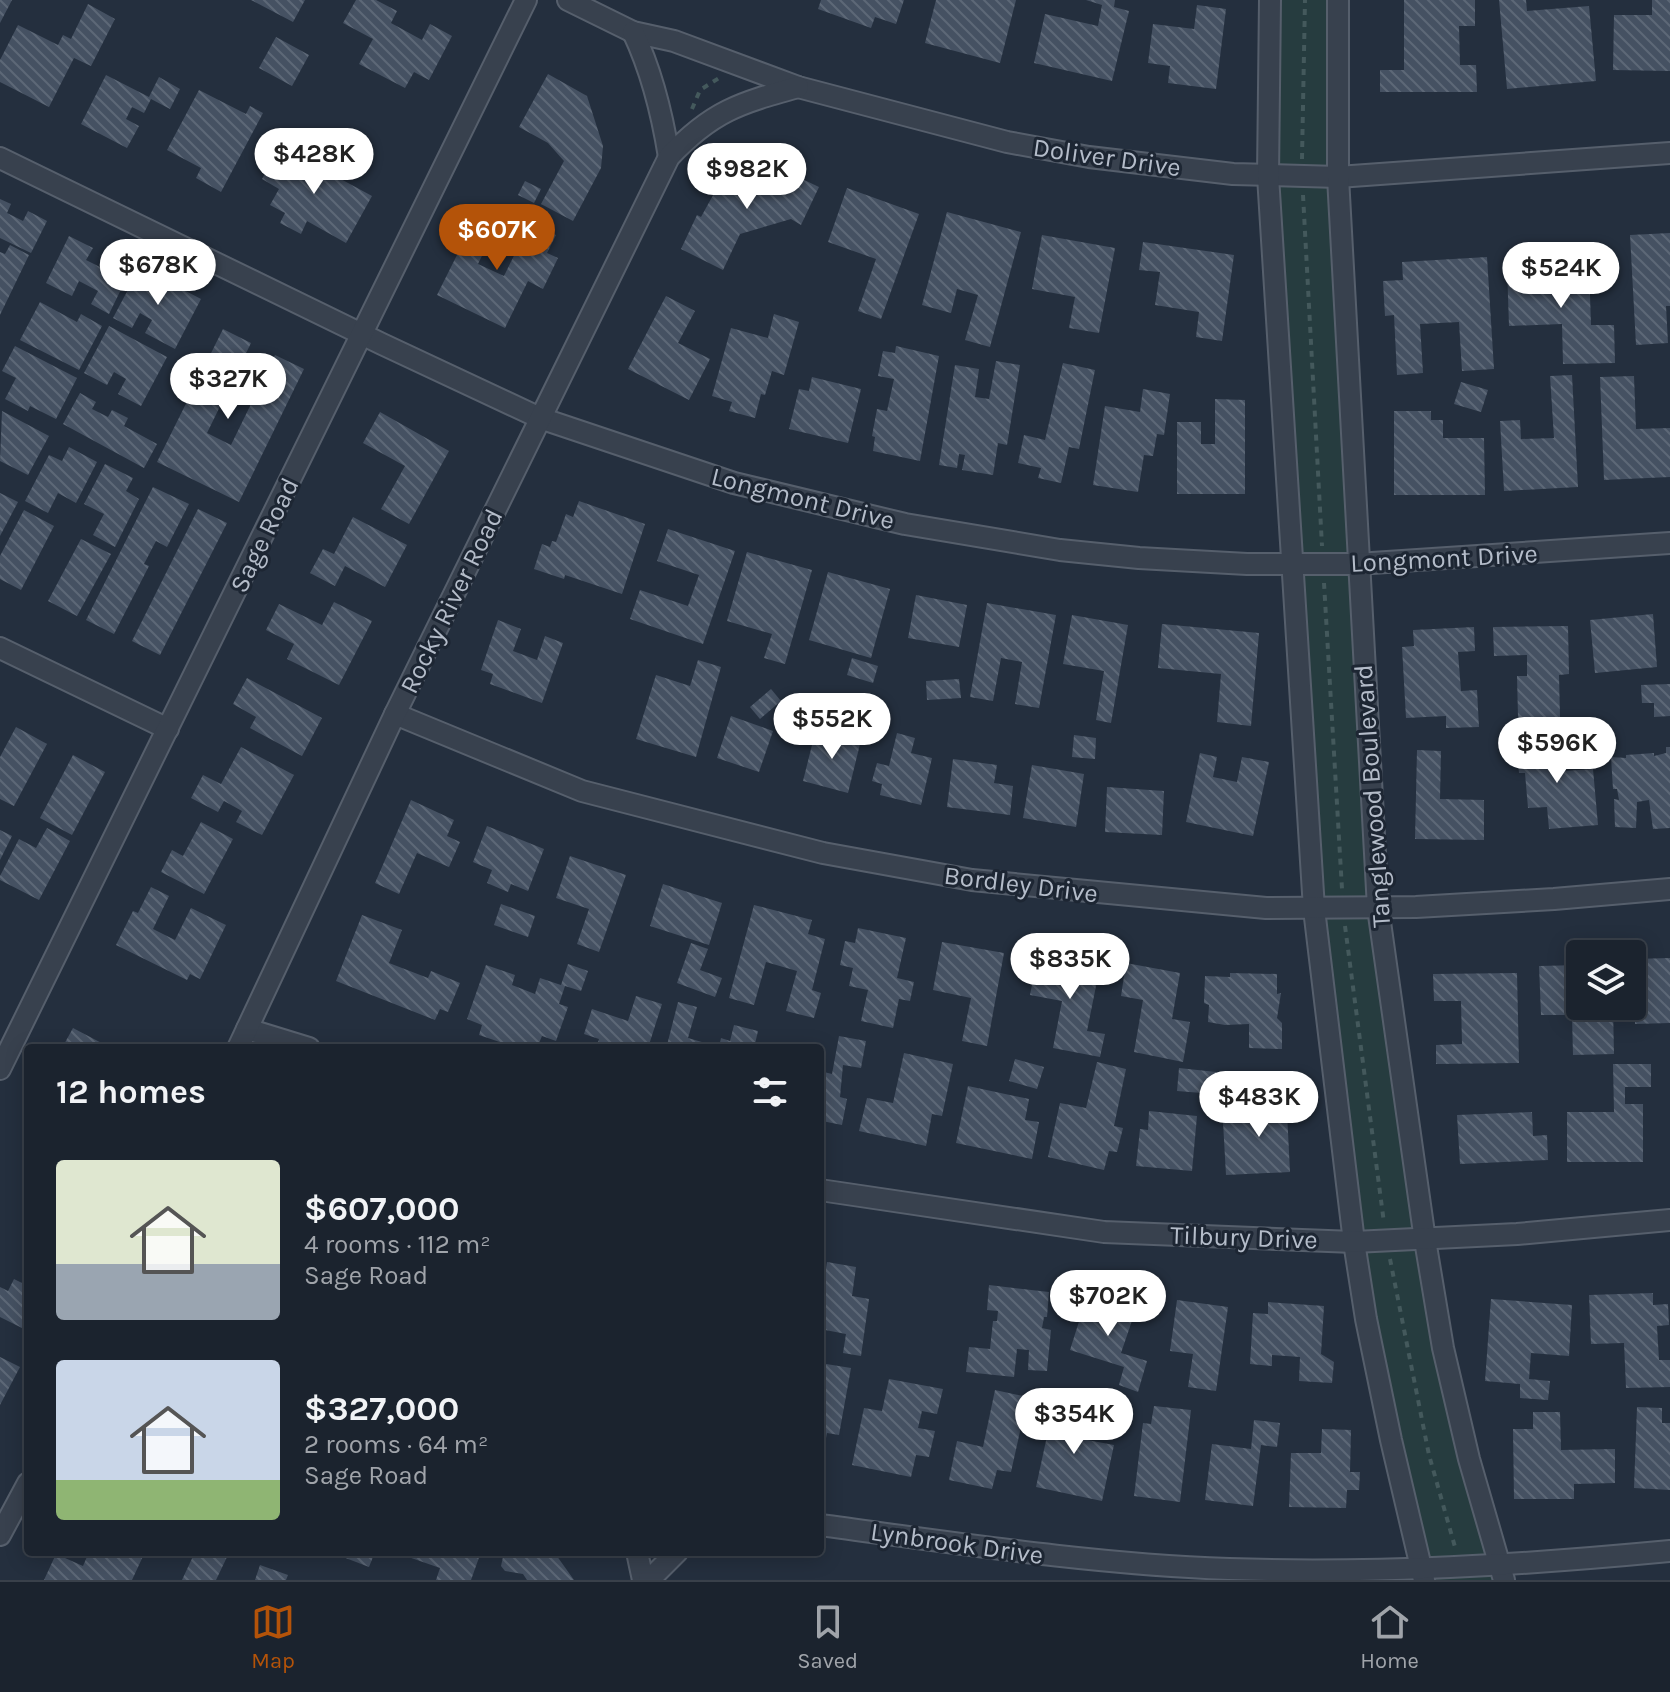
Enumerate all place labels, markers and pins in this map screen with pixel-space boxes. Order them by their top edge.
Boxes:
pin: $428K [258,128,370,196]
pin: $982K [691,143,803,211]
pin: $607K [441,204,553,272]
pin: $678K [102,239,214,307]
pin: $524K [1505,242,1617,310]
pin: $327K [172,353,284,421]
pin: $552K [776,693,888,761]
pin: $596K [1501,717,1613,785]
pin: $835K [1014,933,1126,1001]
pin: $483K [1203,1071,1315,1139]
pin: $702K [1052,1270,1164,1338]
pin: $354K [1018,1388,1130,1456]

